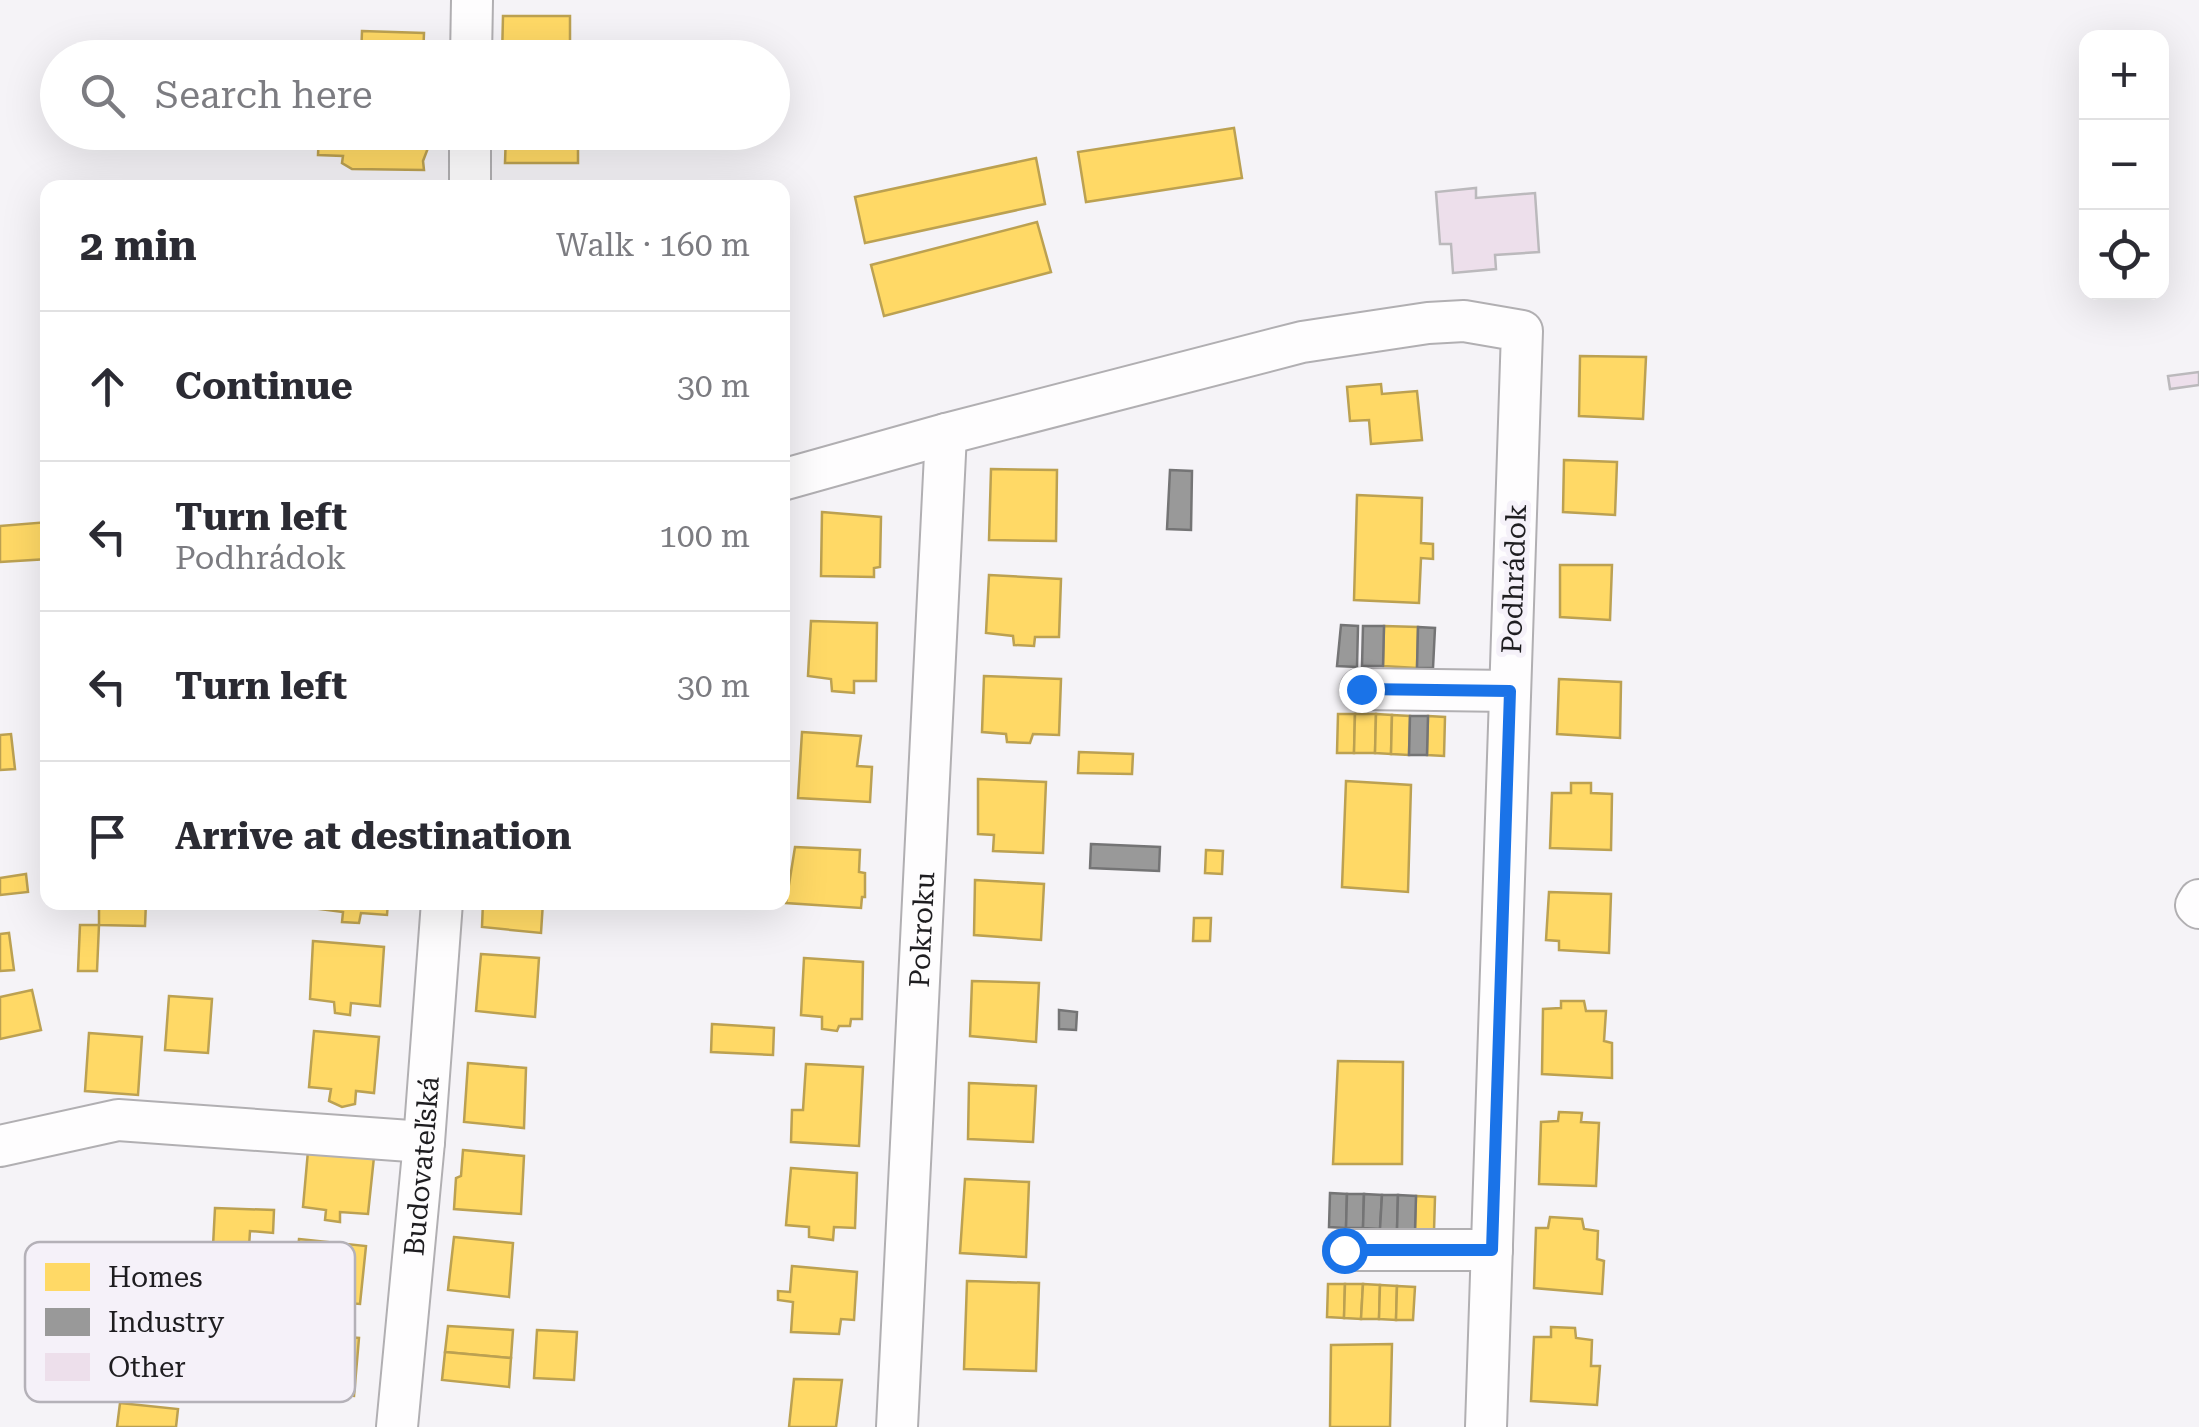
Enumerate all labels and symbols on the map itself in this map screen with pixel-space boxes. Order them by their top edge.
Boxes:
street label: Podhrádok [1495,503,1533,654]
route end [1339,667,1385,713]
street label: Pokroku [902,871,941,988]
street label: Budovateľská [397,1075,445,1257]
route start [1322,1228,1368,1274]
legend [25,1242,355,1402]
text: Homes [108,1261,202,1294]
text: Industry [108,1306,225,1339]
text: Other [108,1351,186,1384]

